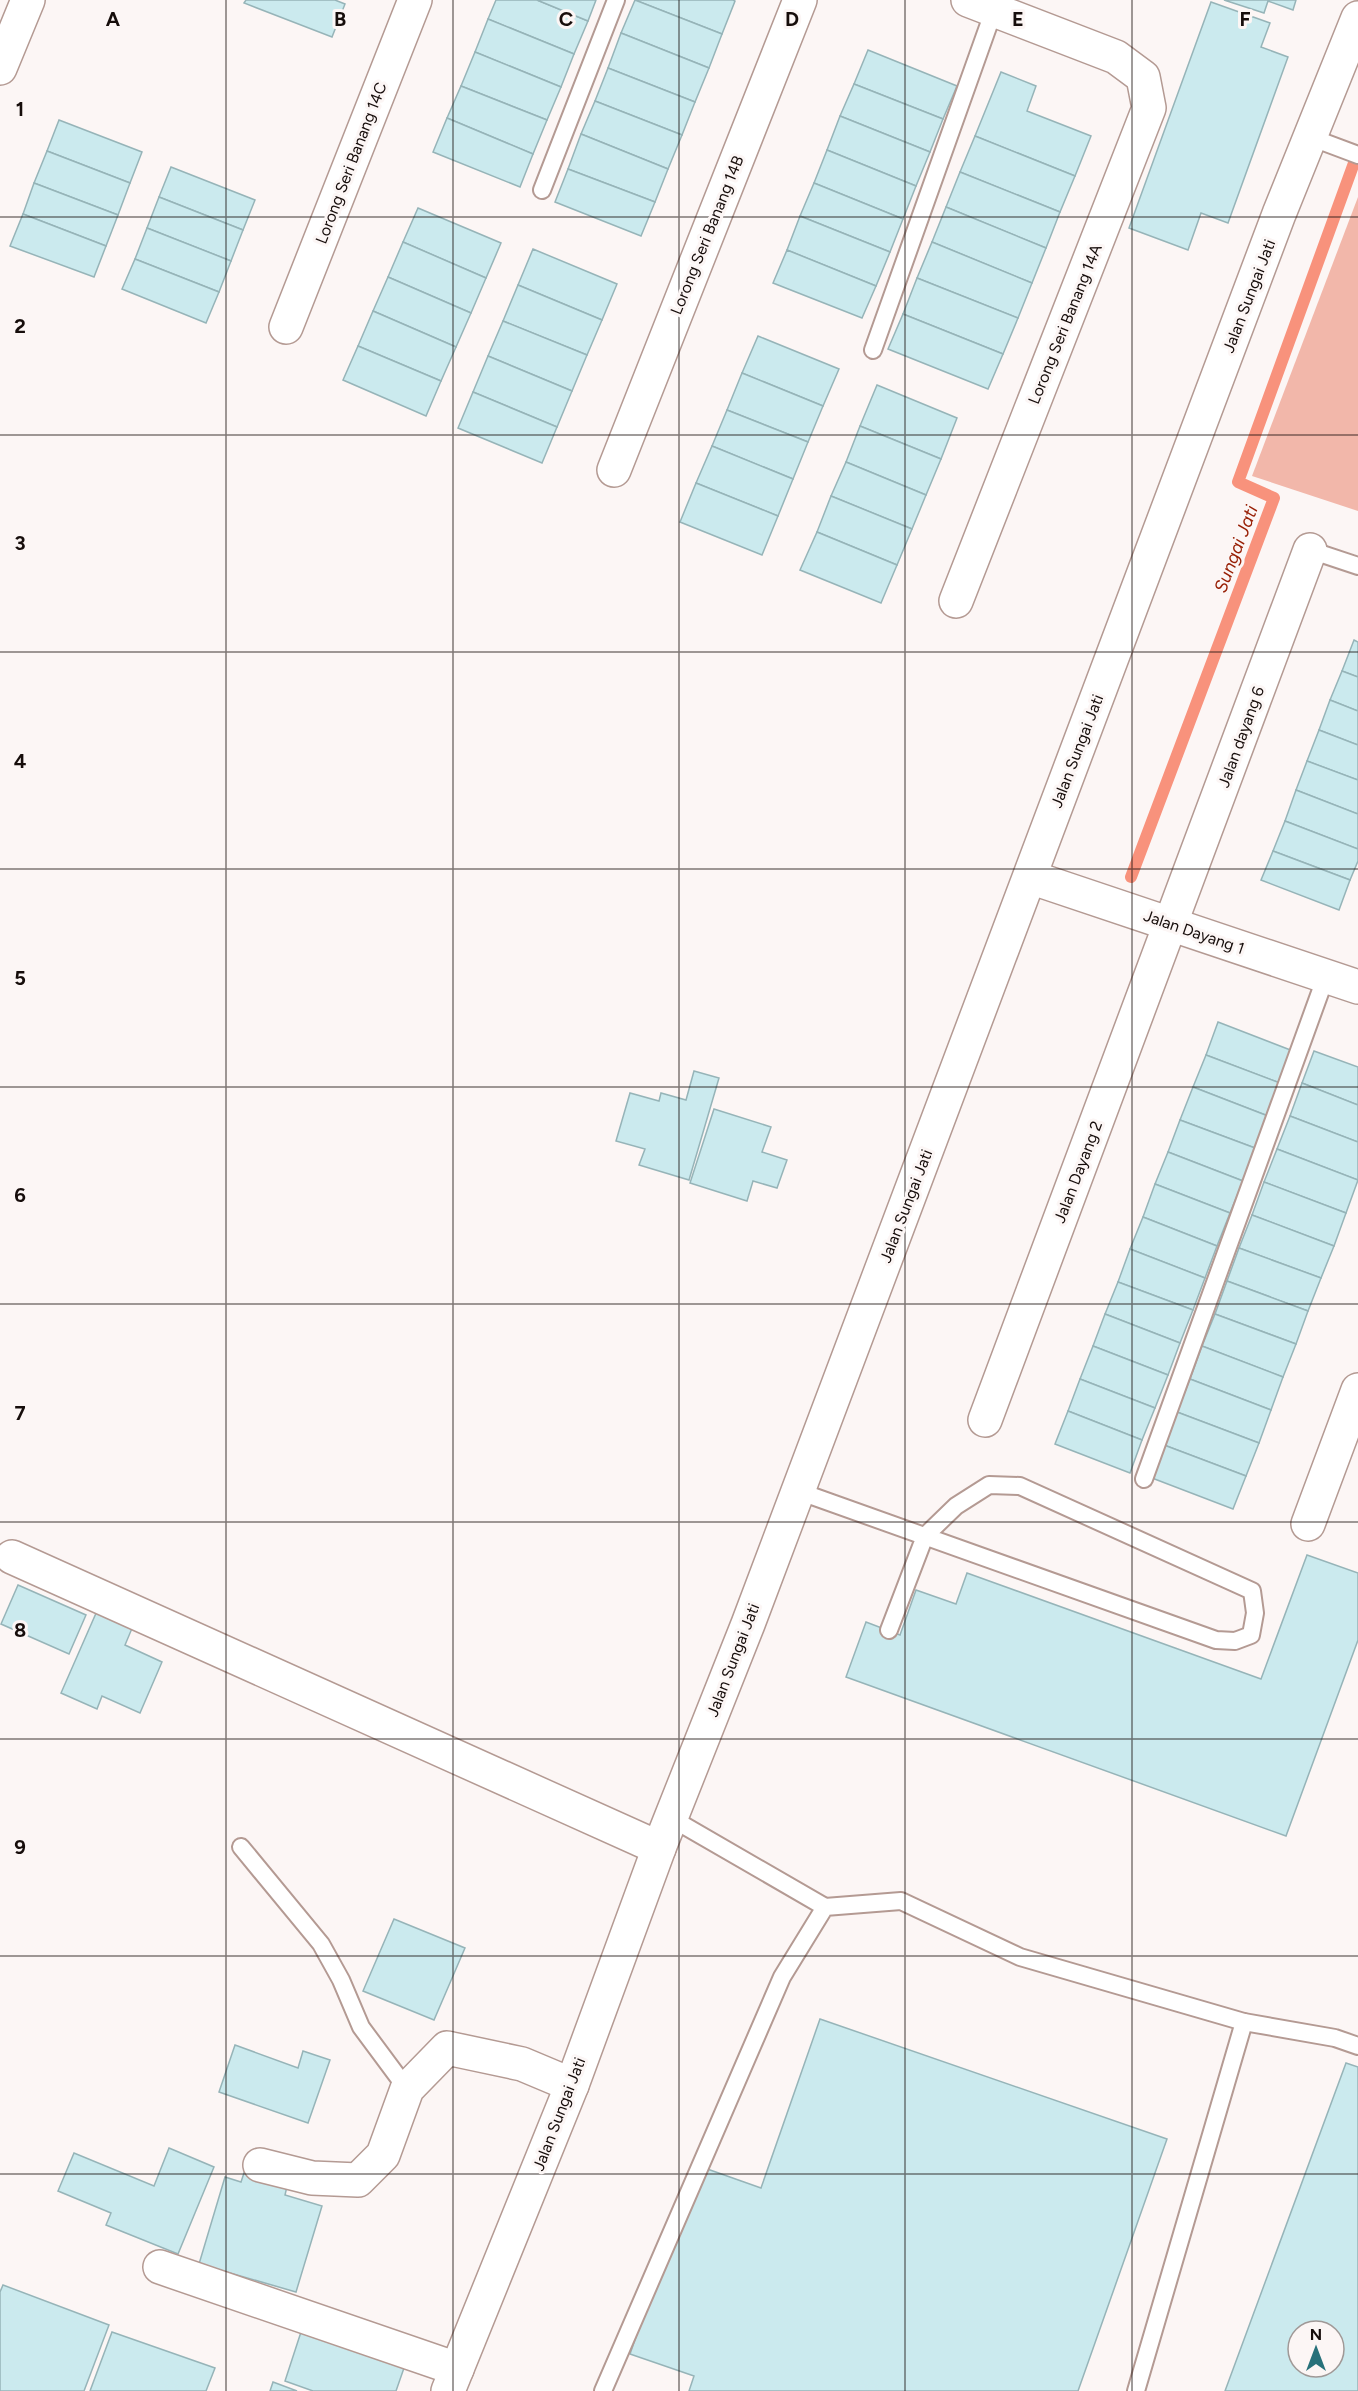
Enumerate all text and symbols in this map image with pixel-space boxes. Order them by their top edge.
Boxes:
text: A [106,7,121,31]
text: B [334,7,346,31]
text: C [559,7,573,31]
text: D [785,7,799,31]
text: E [1012,7,1024,31]
text: F [1239,7,1251,31]
street label: Lorong Seri Banang 14C [311,80,391,246]
text: 1 [16,97,24,121]
street label: Lorong Seri Banang 14B [666,153,748,317]
street label: Jalan Sungai Jati [1219,237,1279,355]
street label: Lorong Seri Banang 14A [1024,241,1106,407]
text: 2 [14,314,26,338]
water label: Sungai Jati [1209,501,1263,596]
text: 3 [14,531,26,555]
street label: Jalan dayang 6 [1214,684,1268,790]
street label: Jalan Sungai Jati [1047,692,1107,810]
text: 4 [14,749,27,773]
street label: Jalan Dayang 1 [1141,906,1247,958]
text: 5 [14,966,26,990]
street label: Jalan Dayang 2 [1050,1118,1106,1226]
street label: Jalan Sungai Jati [876,1147,936,1265]
text: 6 [14,1183,26,1207]
text: 7 [14,1401,26,1425]
street label: Jalan Sungai Jati [703,1601,763,1719]
text: 8 [14,1618,26,1642]
text: 9 [14,1835,26,1859]
street label: Jalan Sungai Jati [529,2055,589,2173]
north arrow [1286,2319,1346,2379]
text: N [1310,2325,1322,2344]

